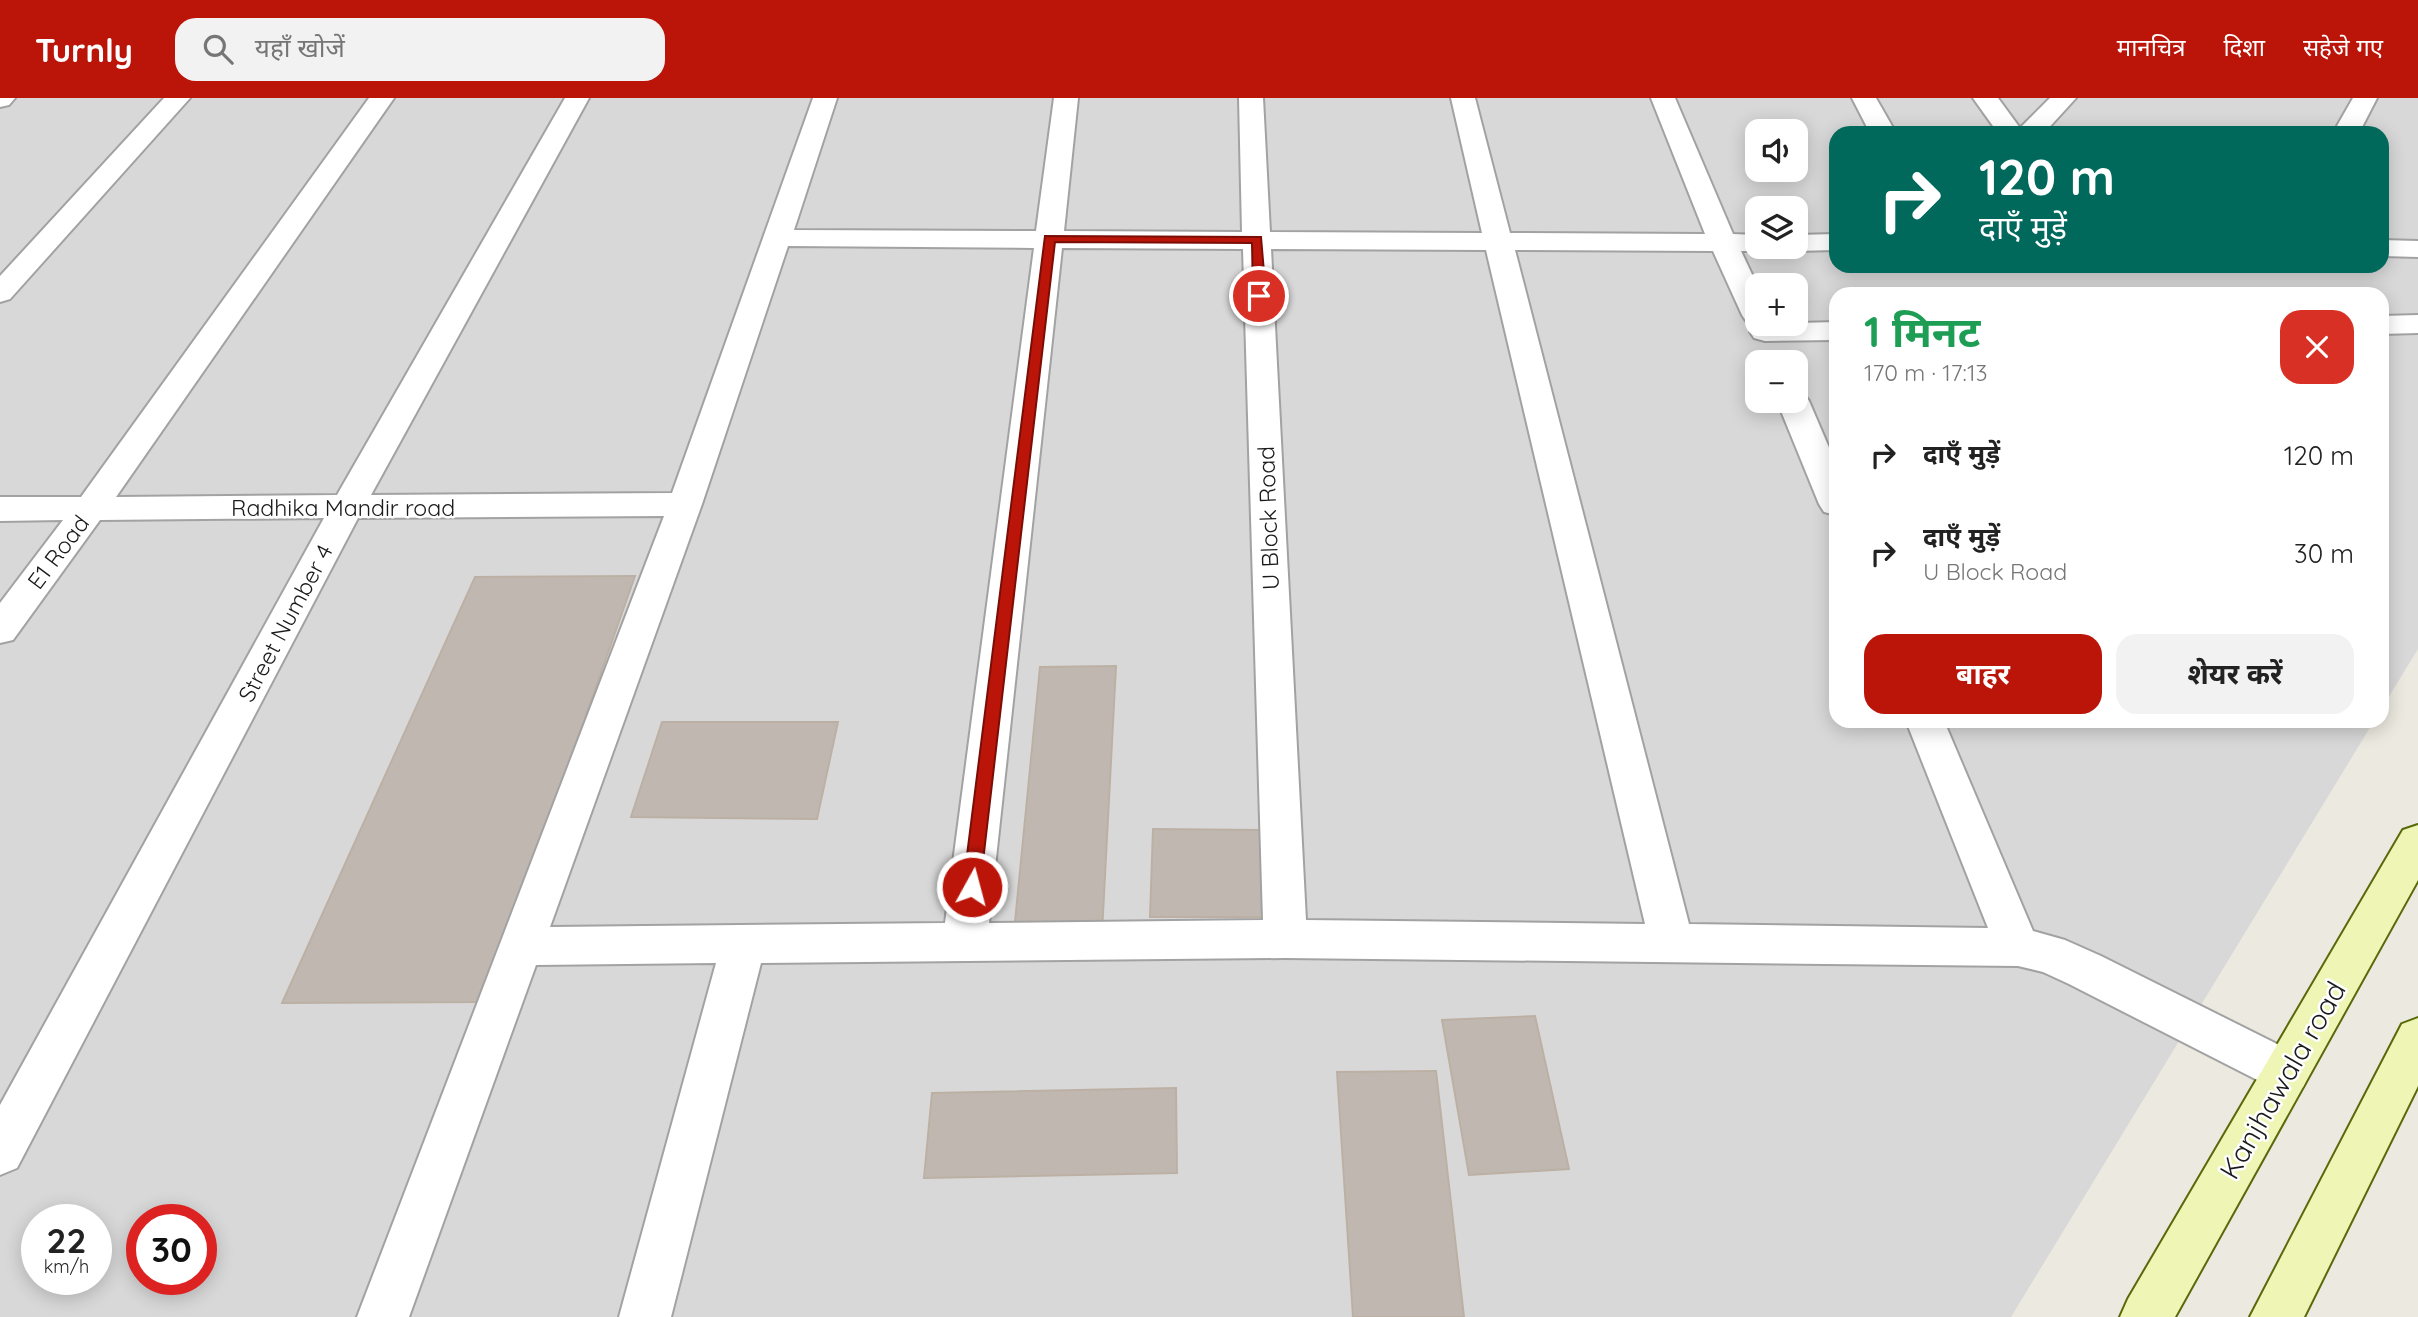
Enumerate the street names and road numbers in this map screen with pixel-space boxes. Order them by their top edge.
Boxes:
street label: U Block Road [1251,445,1285,591]
street label: Radhika Mandir road [231,493,455,522]
street label: E1 Road [21,509,95,595]
street label: Street Number 4 [231,539,339,707]
street label: Kanjhawala road [2211,975,2353,1185]

